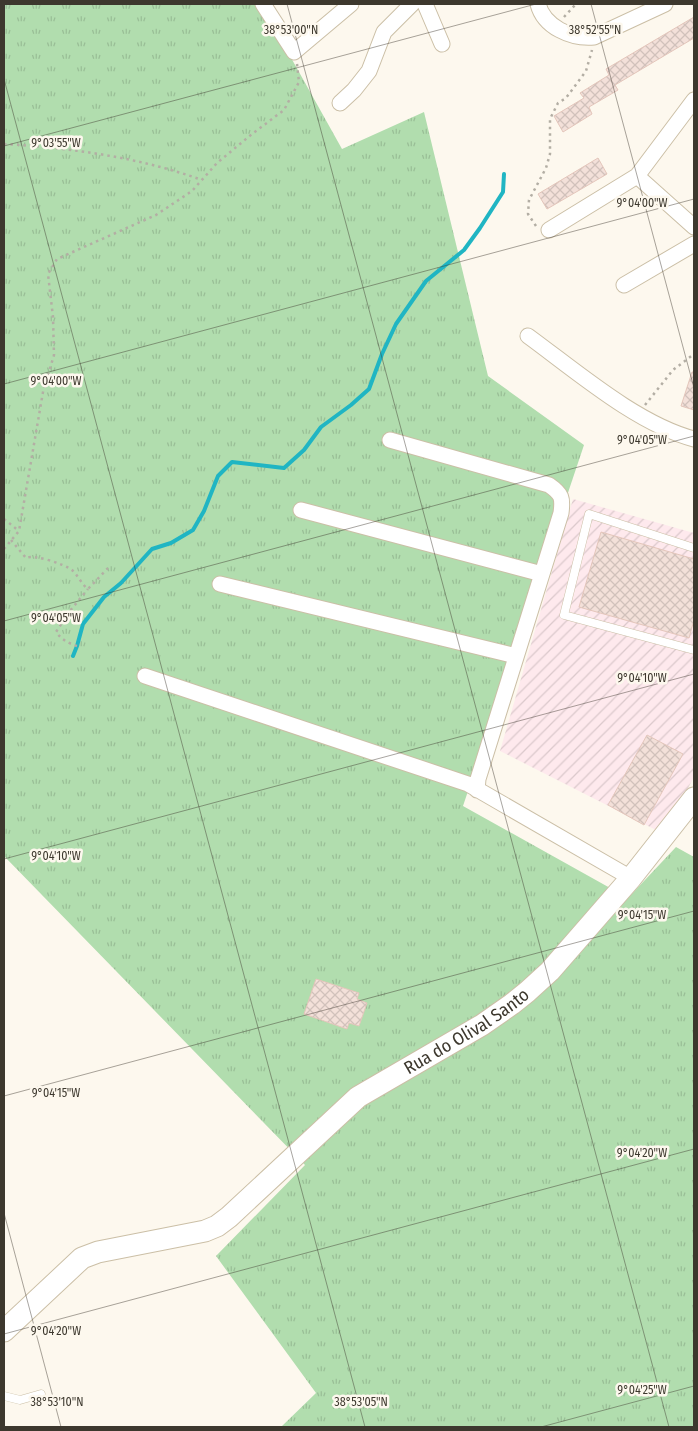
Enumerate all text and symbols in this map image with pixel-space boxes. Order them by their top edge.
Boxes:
text: 38°53'00"N [264,23,318,37]
text: 38°52'55"N [569,23,621,37]
text: 9°03'55"W [31,136,81,150]
text: 9°04'00"W [616,196,668,210]
text: 9°04'00"W [30,374,82,388]
text: 9°04'05"W [617,433,667,447]
text: 9°04'05"W [31,611,81,625]
text: 9°04'10"W [617,671,667,685]
text: 9°04'10"W [31,849,81,863]
text: 9°04'15"W [618,908,666,922]
street label: Rua do Olival Santo [400,984,534,1079]
text: 9°04'15"W [32,1086,80,1100]
text: 9°04'20"W [617,1146,667,1160]
text: 9°04'20"W [31,1324,81,1338]
text: 9°04'25"W [617,1383,667,1397]
text: 38°53'10"N [31,1395,83,1409]
text: 38°53'05"N [334,1395,388,1409]

